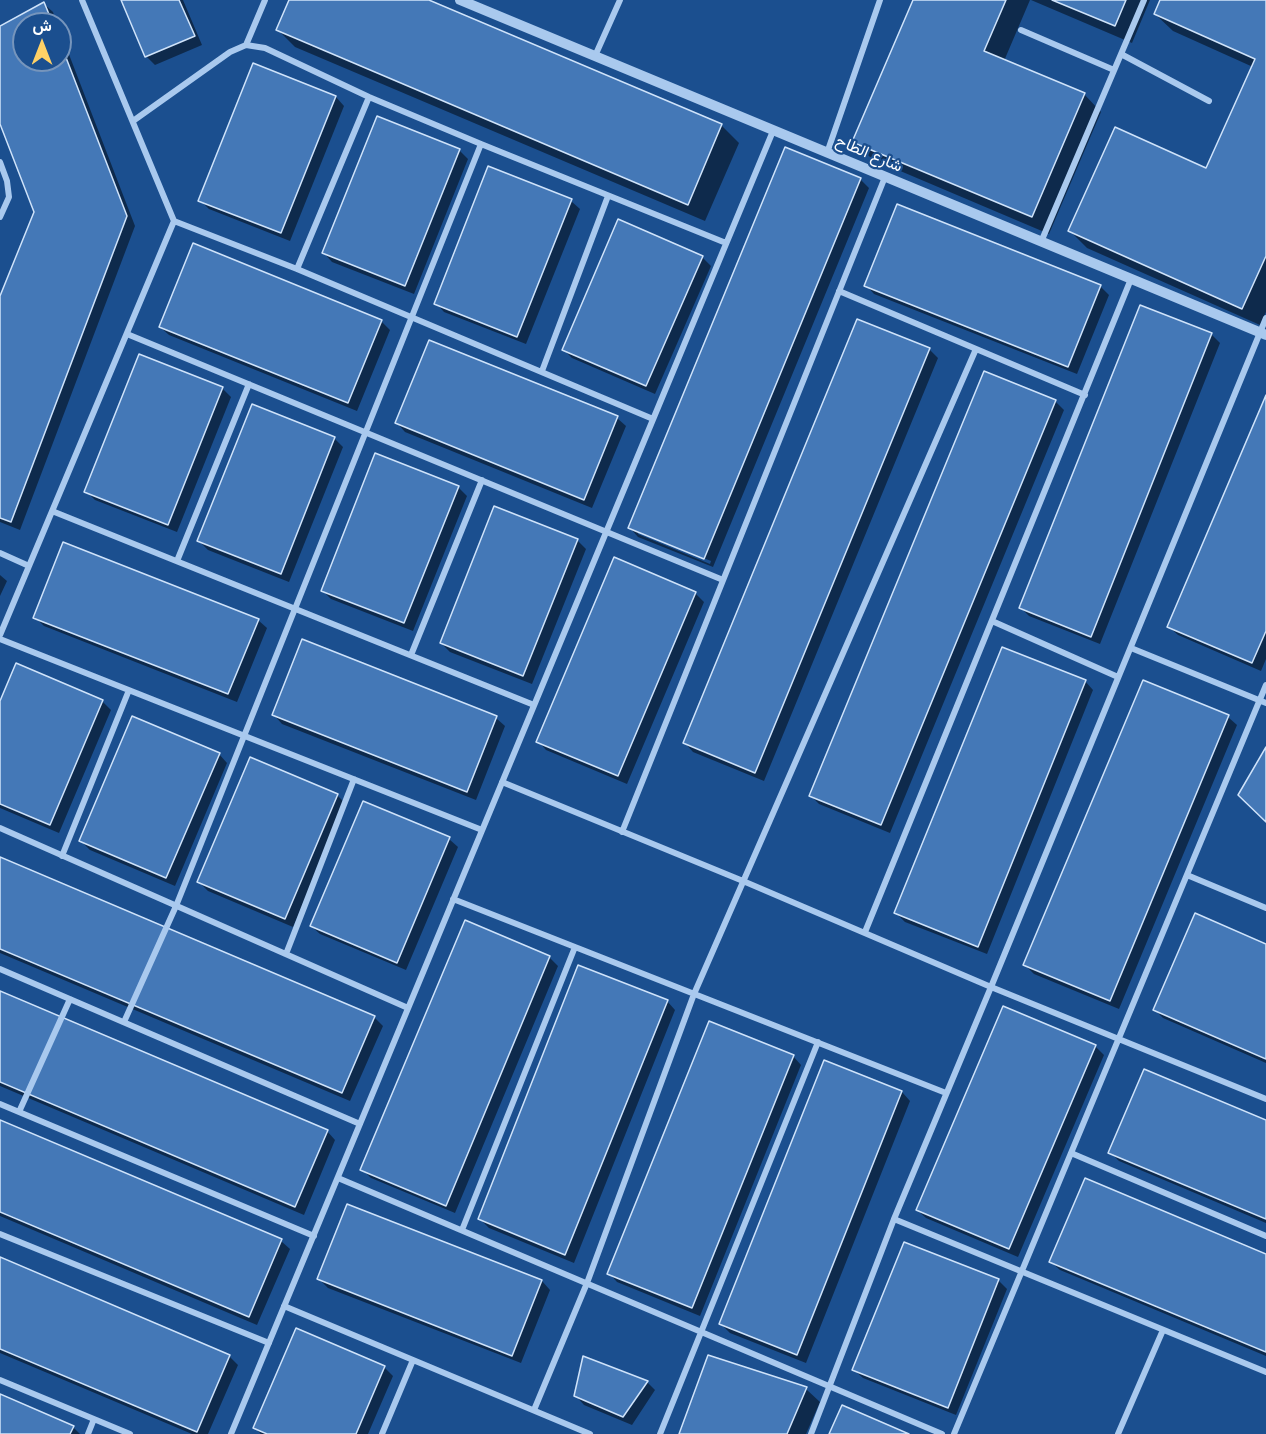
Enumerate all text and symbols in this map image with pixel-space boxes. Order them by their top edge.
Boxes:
north arrow [12,12,72,72]
text: ش [32,16,52,35]
street label: شارع الطاح [833,131,905,177]

